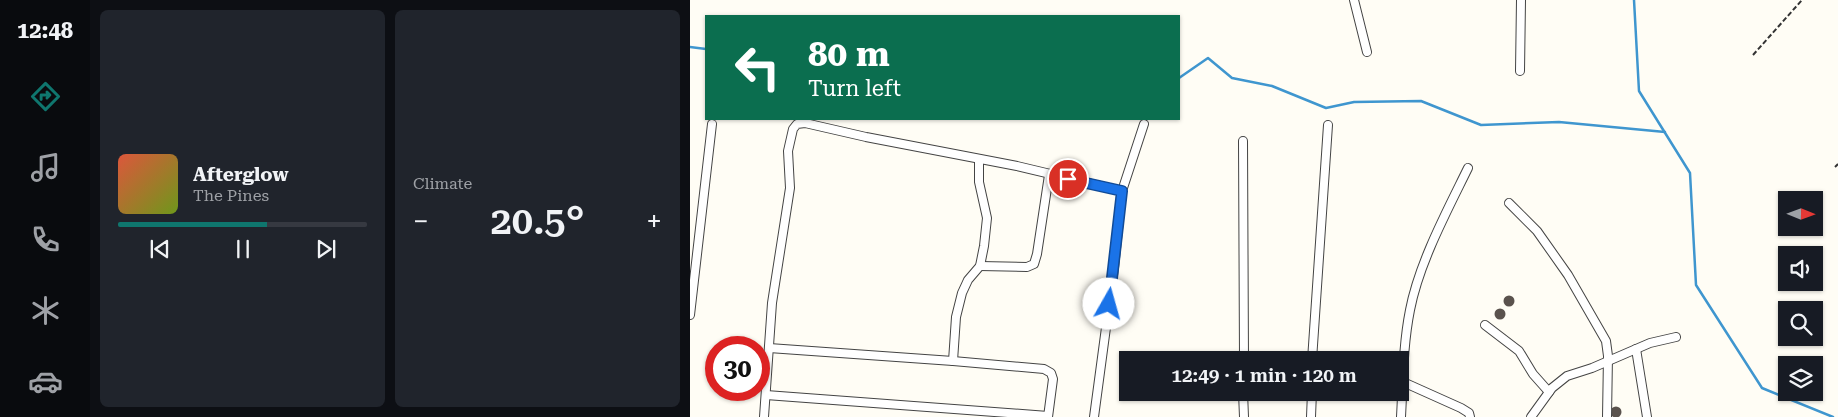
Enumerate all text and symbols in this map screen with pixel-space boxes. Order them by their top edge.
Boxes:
text: 12:48 [17,18,73,43]
text: 80 m [808,34,890,75]
icon: left [725,35,790,100]
text: Turn left [808,76,901,101]
icon: directions [28,79,63,114]
icon: music [28,150,63,185]
pin [1047,158,1089,200]
text: Afterglow [193,163,289,186]
icon: arrive [1054,165,1082,193]
text: Climate [413,174,472,193]
text: The Pines [193,186,269,205]
north arrow [1778,191,1822,236]
map controls [1778,191,1823,401]
text: 20.5° [491,199,584,243]
text: − [413,205,429,238]
text: + [646,205,662,238]
icon: phone [28,222,63,257]
icon: previous [146,235,174,263]
icon: pause [229,235,257,263]
icon: next [312,235,340,263]
button: sound [1778,246,1823,291]
position arrow [1082,277,1134,329]
icon: climate [28,293,63,328]
button: search [1778,301,1823,346]
speed limit sign: 30 [705,336,770,401]
button: layers [1778,356,1823,401]
icon: car [28,364,63,399]
text: 12:49 · 1 min · 120 m [1171,364,1357,387]

